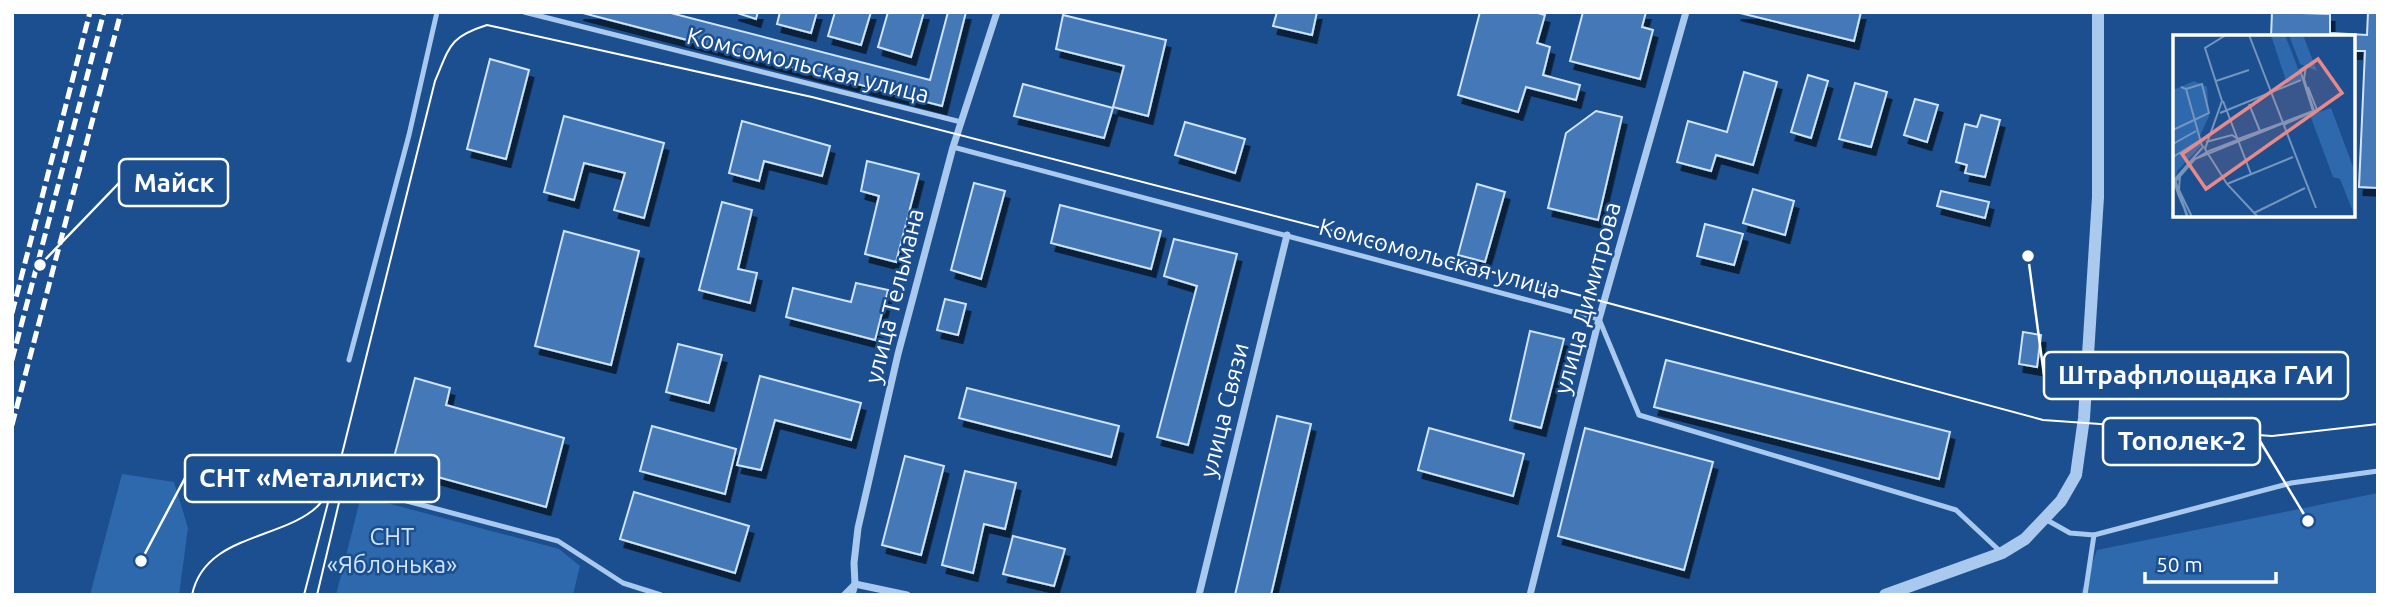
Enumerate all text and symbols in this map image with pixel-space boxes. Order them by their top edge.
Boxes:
street label: Комсомольская улица [684,22,932,108]
inset map [2173,35,2355,217]
callout: Майск [119,159,228,206]
text: Майск [134,168,215,197]
street label: улица Димитрова [1548,199,1626,397]
street label: улица Тельмана [859,206,929,386]
street label: Комсомольская улица [1316,213,1564,303]
street label: улица Связи [1194,340,1254,480]
callout: Штрафплощадка ГАИ [2044,352,2348,399]
text: Штрафплощадка ГАИ [2058,360,2334,389]
callout: Тополек-2 [2103,418,2260,465]
text: Тополек-2 [2118,426,2246,455]
callout: СНТ «Металлист» [185,455,439,502]
text: СНТ «Металлист» [199,463,425,492]
park label: СНТ «Яблонька» [327,523,457,578]
scale bar [2145,540,2276,584]
text: 50 m [2156,552,2203,576]

